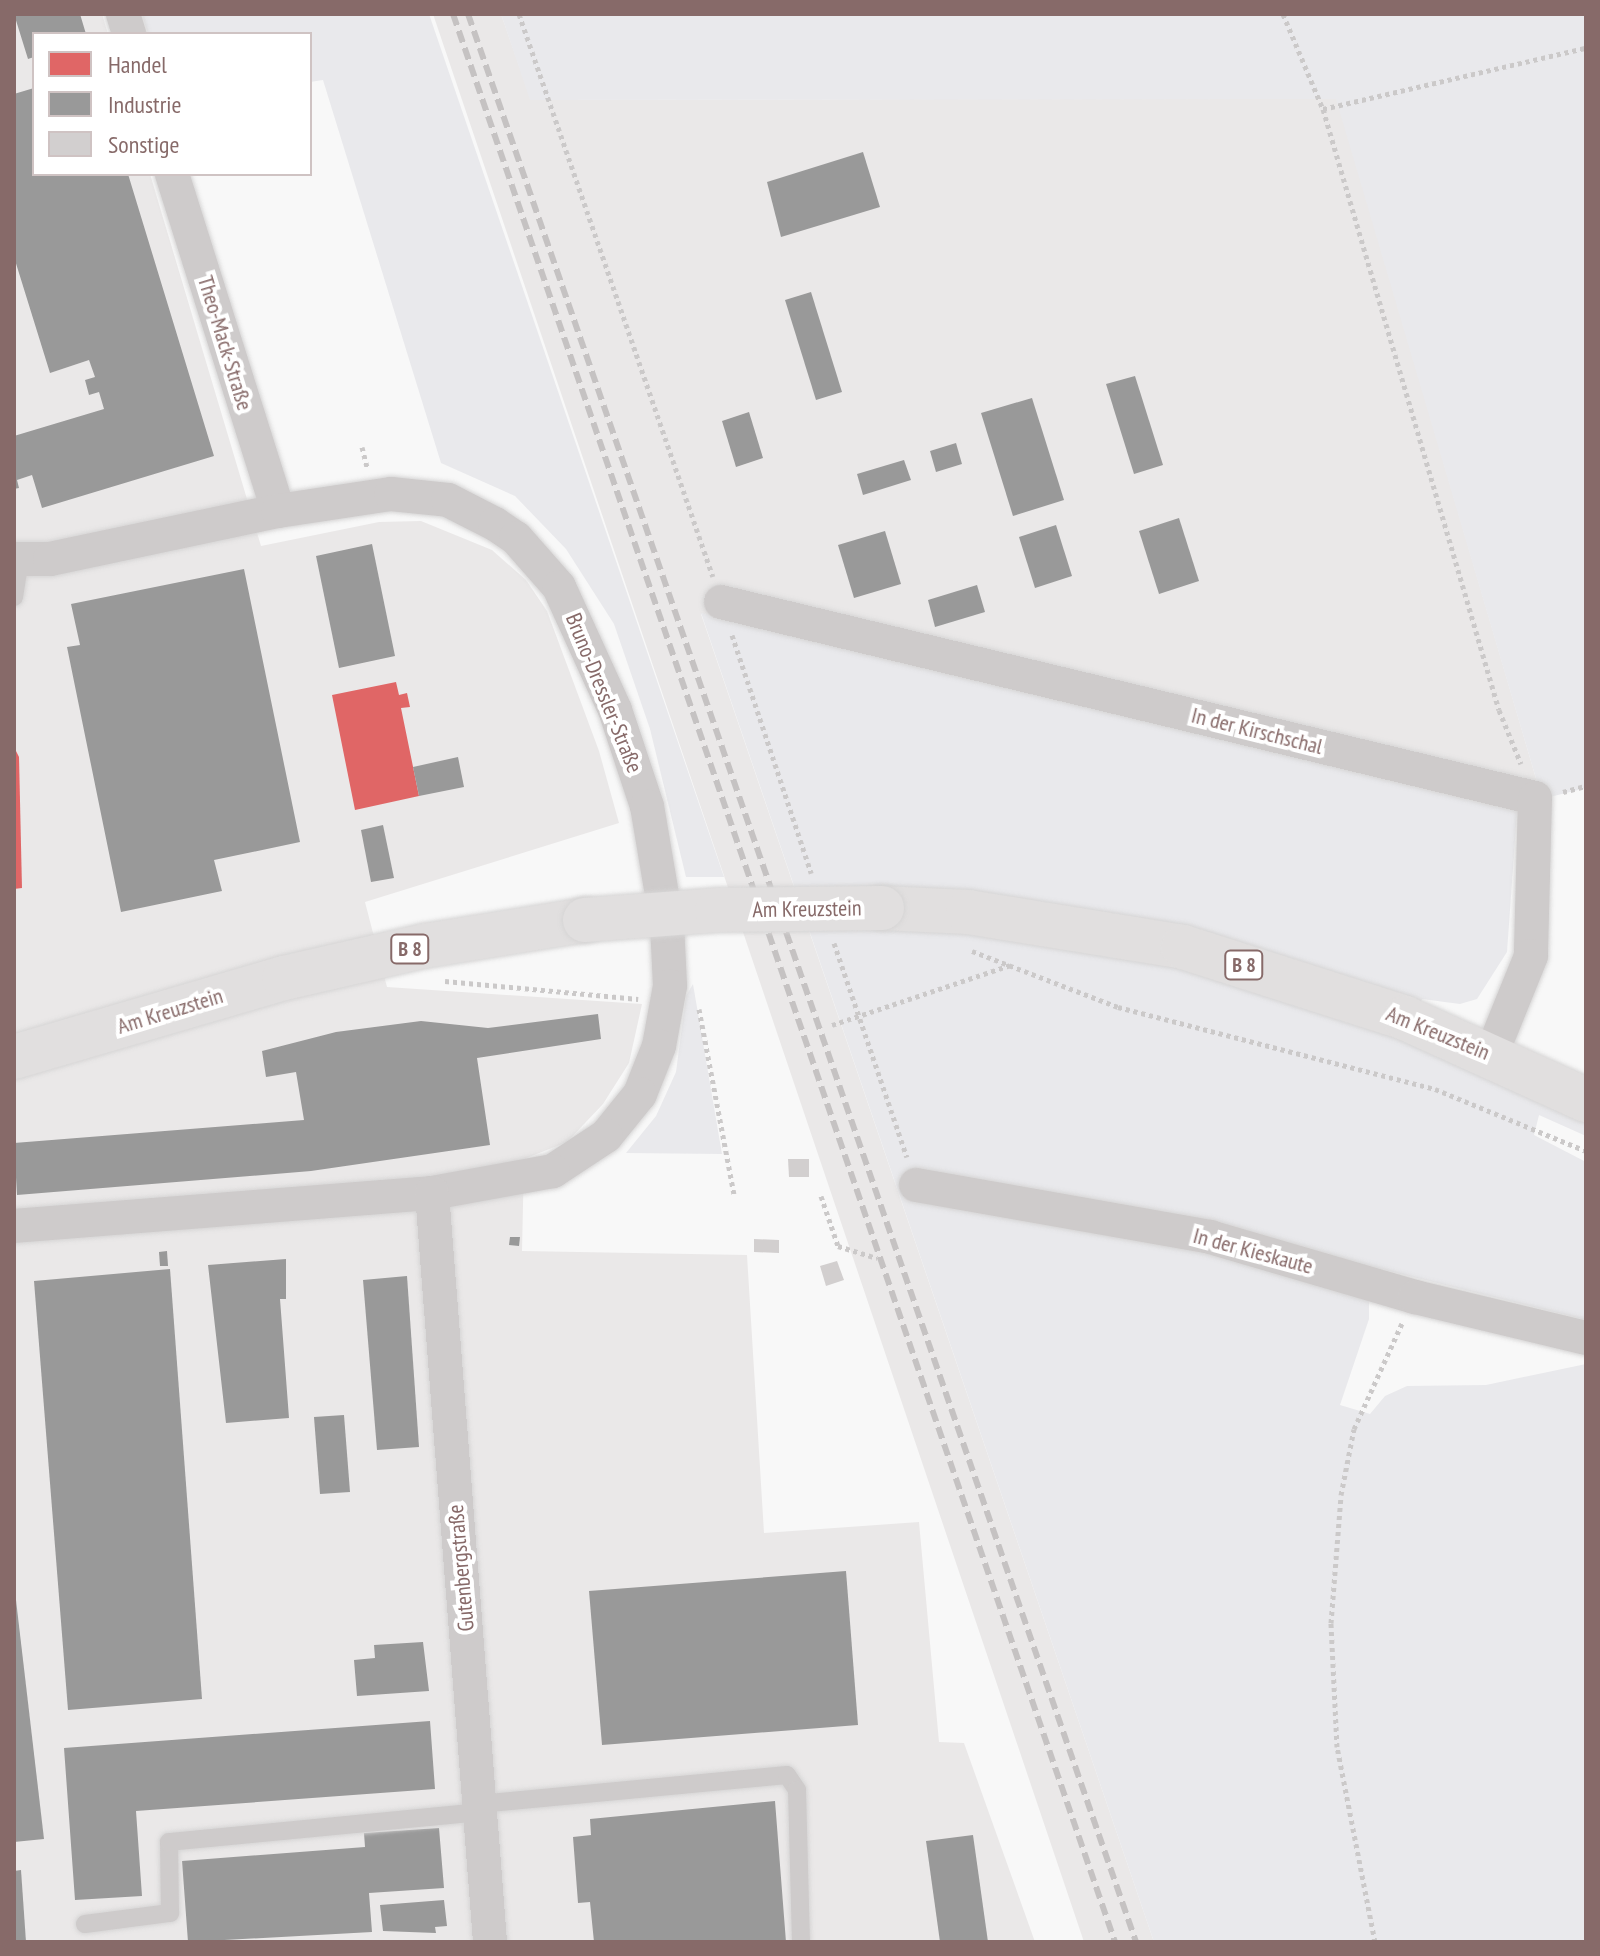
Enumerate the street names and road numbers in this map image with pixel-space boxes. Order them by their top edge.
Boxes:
street label: Theo-Mack-Straße [192,273,258,413]
street label: Bruno-Dressler-Straße [560,609,648,777]
street label: In der Kirschschal [1189,702,1325,760]
street label: Am Kreuzstein [752,895,862,923]
road number: B 8 [390,933,430,965]
road number: B 8 [1224,949,1264,981]
street label: Am Kreuzstein [114,982,226,1040]
street label: Am Kreuzstein [1382,1000,1494,1066]
street label: In der Kieskaute [1190,1222,1316,1280]
street label: Gutenbergstraße [442,1503,480,1633]

